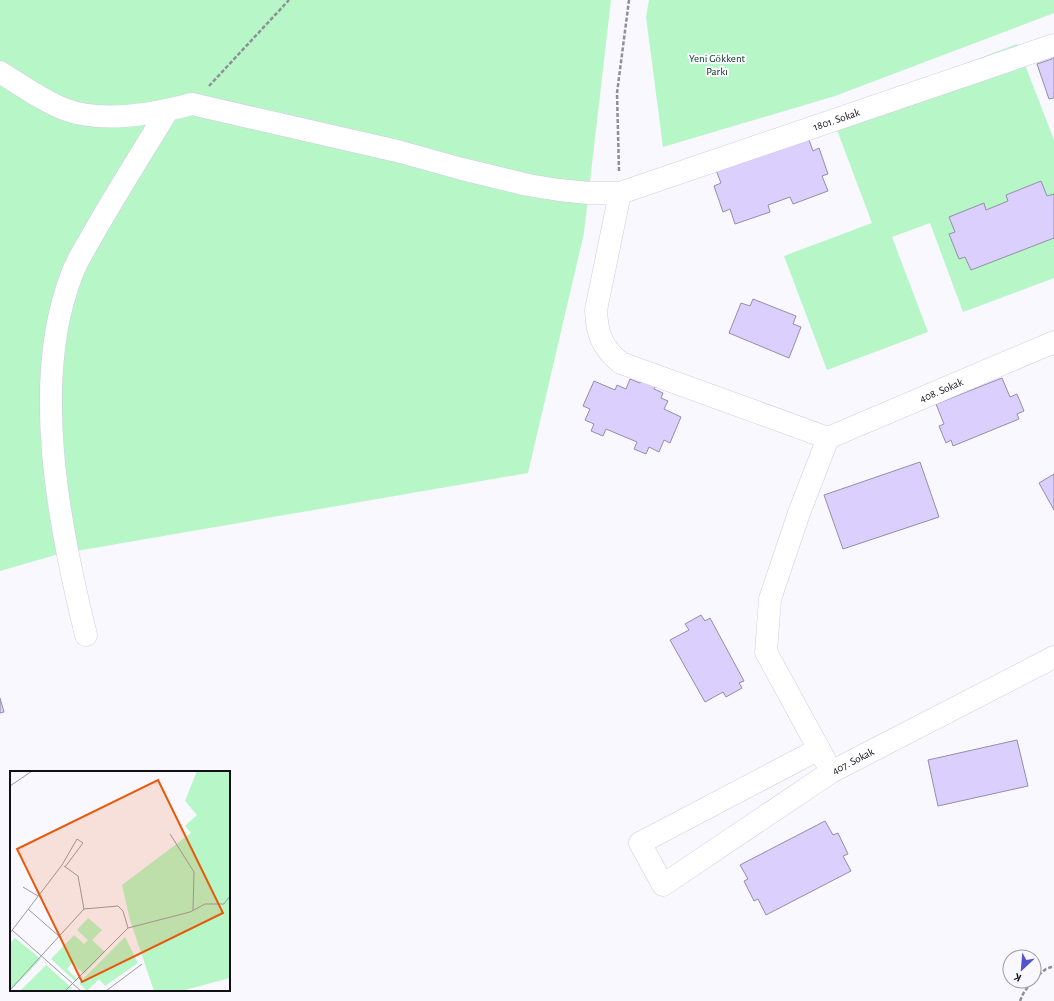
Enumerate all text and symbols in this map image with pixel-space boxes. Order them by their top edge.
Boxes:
park label: Yeni Gökkent Parkı [689,53,746,77]
street label: 1801. Sokak [812,106,861,132]
street label: 408. Sokak [918,376,965,404]
street label: 407. Sokak [830,745,875,776]
inset map [10,771,230,991]
north arrow [1002,949,1042,989]
text: K [1012,971,1023,984]

